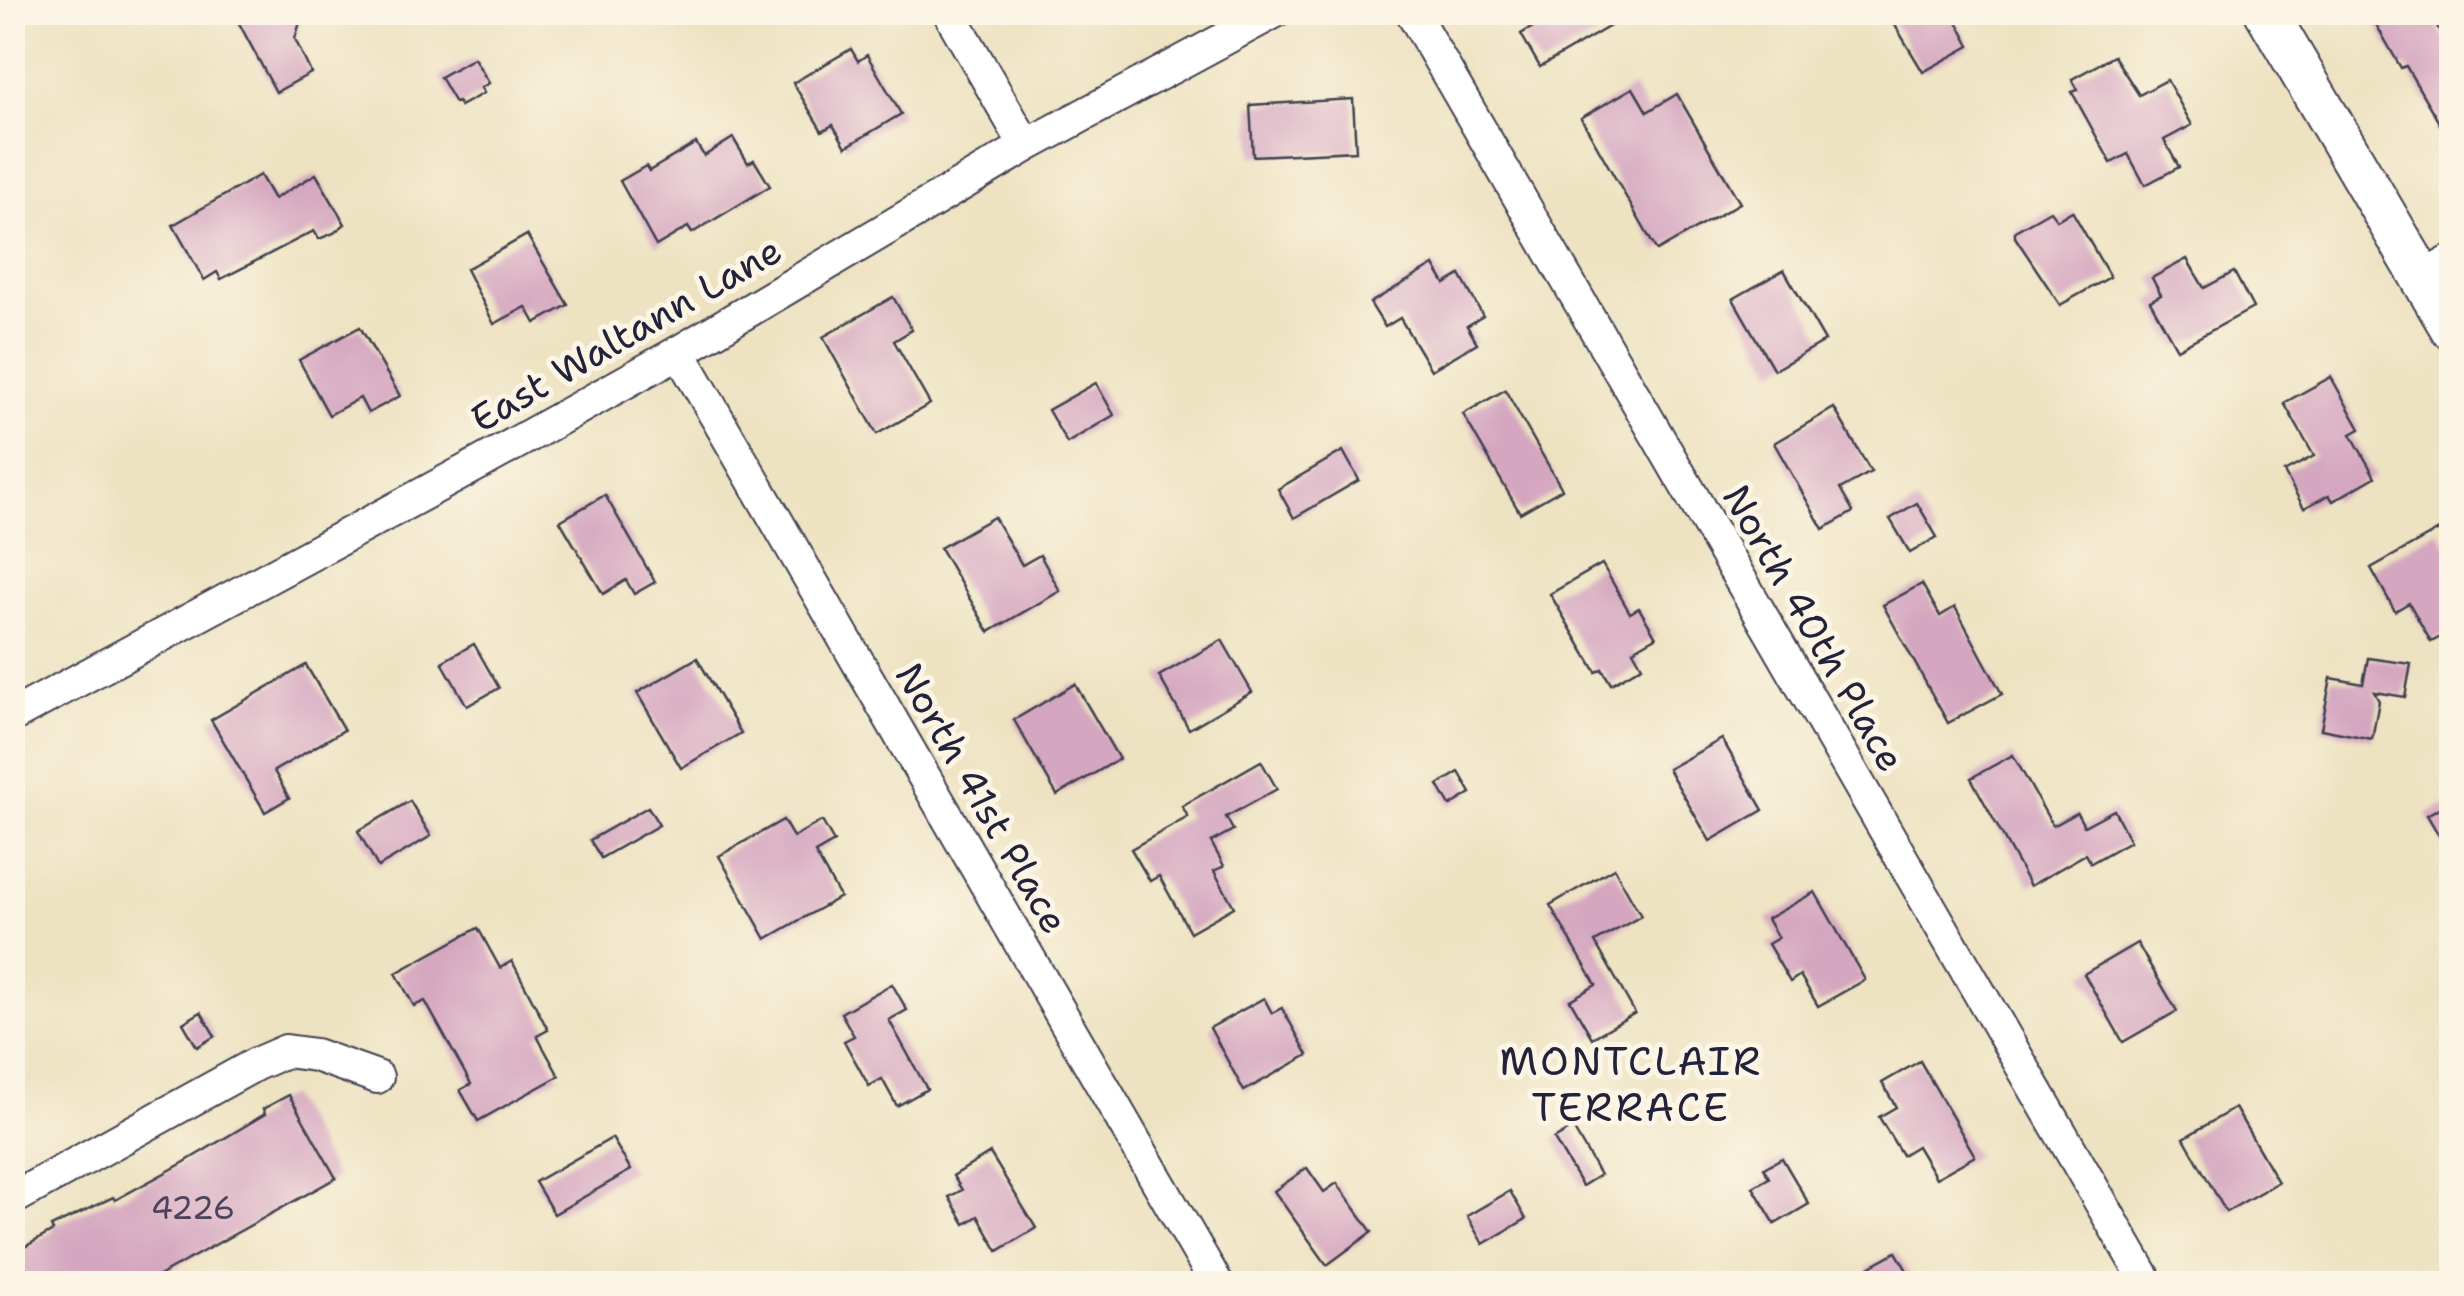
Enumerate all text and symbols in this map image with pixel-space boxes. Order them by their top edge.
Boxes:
street label: East Waltann Lane [461,224,791,444]
street label: North 40th Place [1711,475,1917,781]
street label: North 41st Place [884,653,1080,943]
district label: MONTCLAIR TERRACE [1499,1034,1763,1134]
house number: 4226 [151,1186,235,1229]

